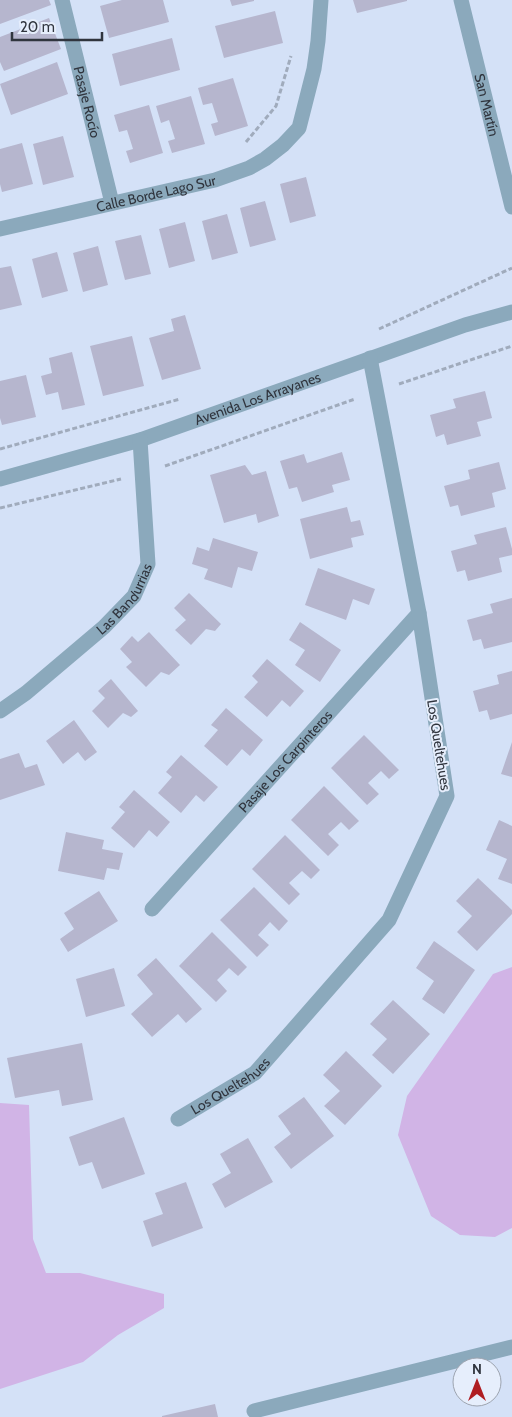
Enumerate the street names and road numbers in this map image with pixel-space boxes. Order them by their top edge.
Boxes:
street label: Pasaje Rocío [70,64,105,140]
street label: San Martín [470,72,503,138]
street label: Calle Borde Lago Sur [94,171,218,216]
street label: Avenida Los Arrayanes [192,368,323,429]
street label: Las Bandurrias [93,560,156,639]
street label: Los Queltehues [423,698,455,792]
street label: Pasaje Los Carpinteros [234,706,336,816]
street label: Los Queltehues [187,1053,274,1118]

